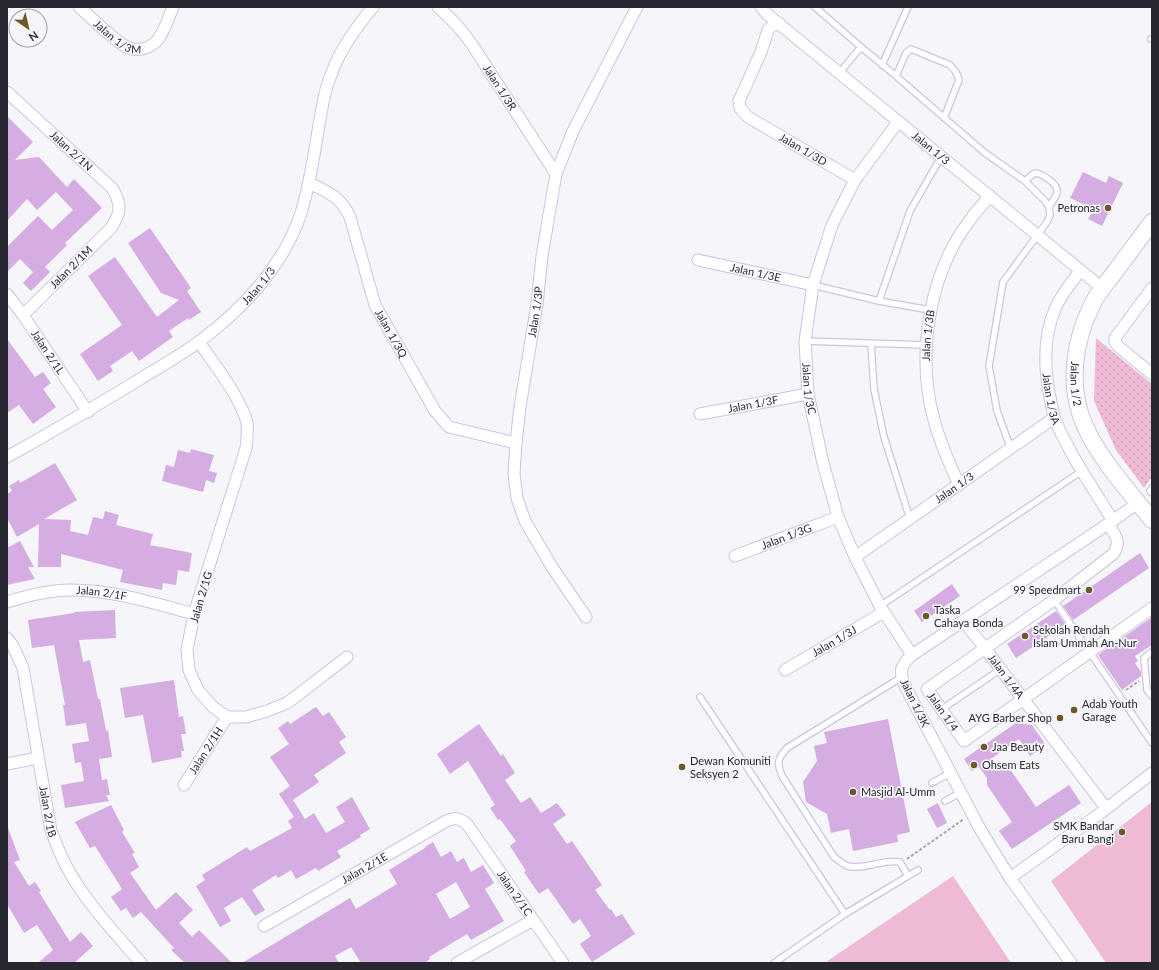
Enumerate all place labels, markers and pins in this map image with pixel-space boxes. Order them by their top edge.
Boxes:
place label: Petronas [1058,201,1100,214]
marker: Petronas [1103,203,1113,213]
place label: 99 Speedmart [1013,583,1081,596]
marker: 99 Speedmart [1084,585,1094,595]
place label: Taska Cahaya Bonda [934,603,1003,629]
marker: Taska Cahaya Bonda [921,611,931,621]
place label: Sekolah Rendah Islam Ummah An-Nur [1033,623,1137,649]
marker: Sekolah Rendah Islam Ummah An-Nur [1020,631,1030,641]
place label: Adab Youth Garage [1082,697,1138,723]
marker: Adab Youth Garage [1069,705,1079,715]
place label: AYG Barber Shop [969,711,1052,724]
marker: AYG Barber Shop [1055,713,1065,723]
place label: Jaa Beauty [992,740,1045,753]
marker: Jaa Beauty [979,742,989,752]
place label: Dewan Komuniti Seksyen 2 [690,754,771,780]
place label: Ohsem Eats [982,758,1040,771]
marker: Ohsem Eats [969,760,979,770]
marker: Dewan Komuniti Seksyen 2 [677,762,687,772]
place label: Masjid Al-Umm [861,785,935,798]
marker: Masjid Al-Umm [848,787,858,797]
place label: SMK Bandar Baru Bangi [1053,819,1114,845]
marker: SMK Bandar Baru Bangi [1117,827,1127,837]

